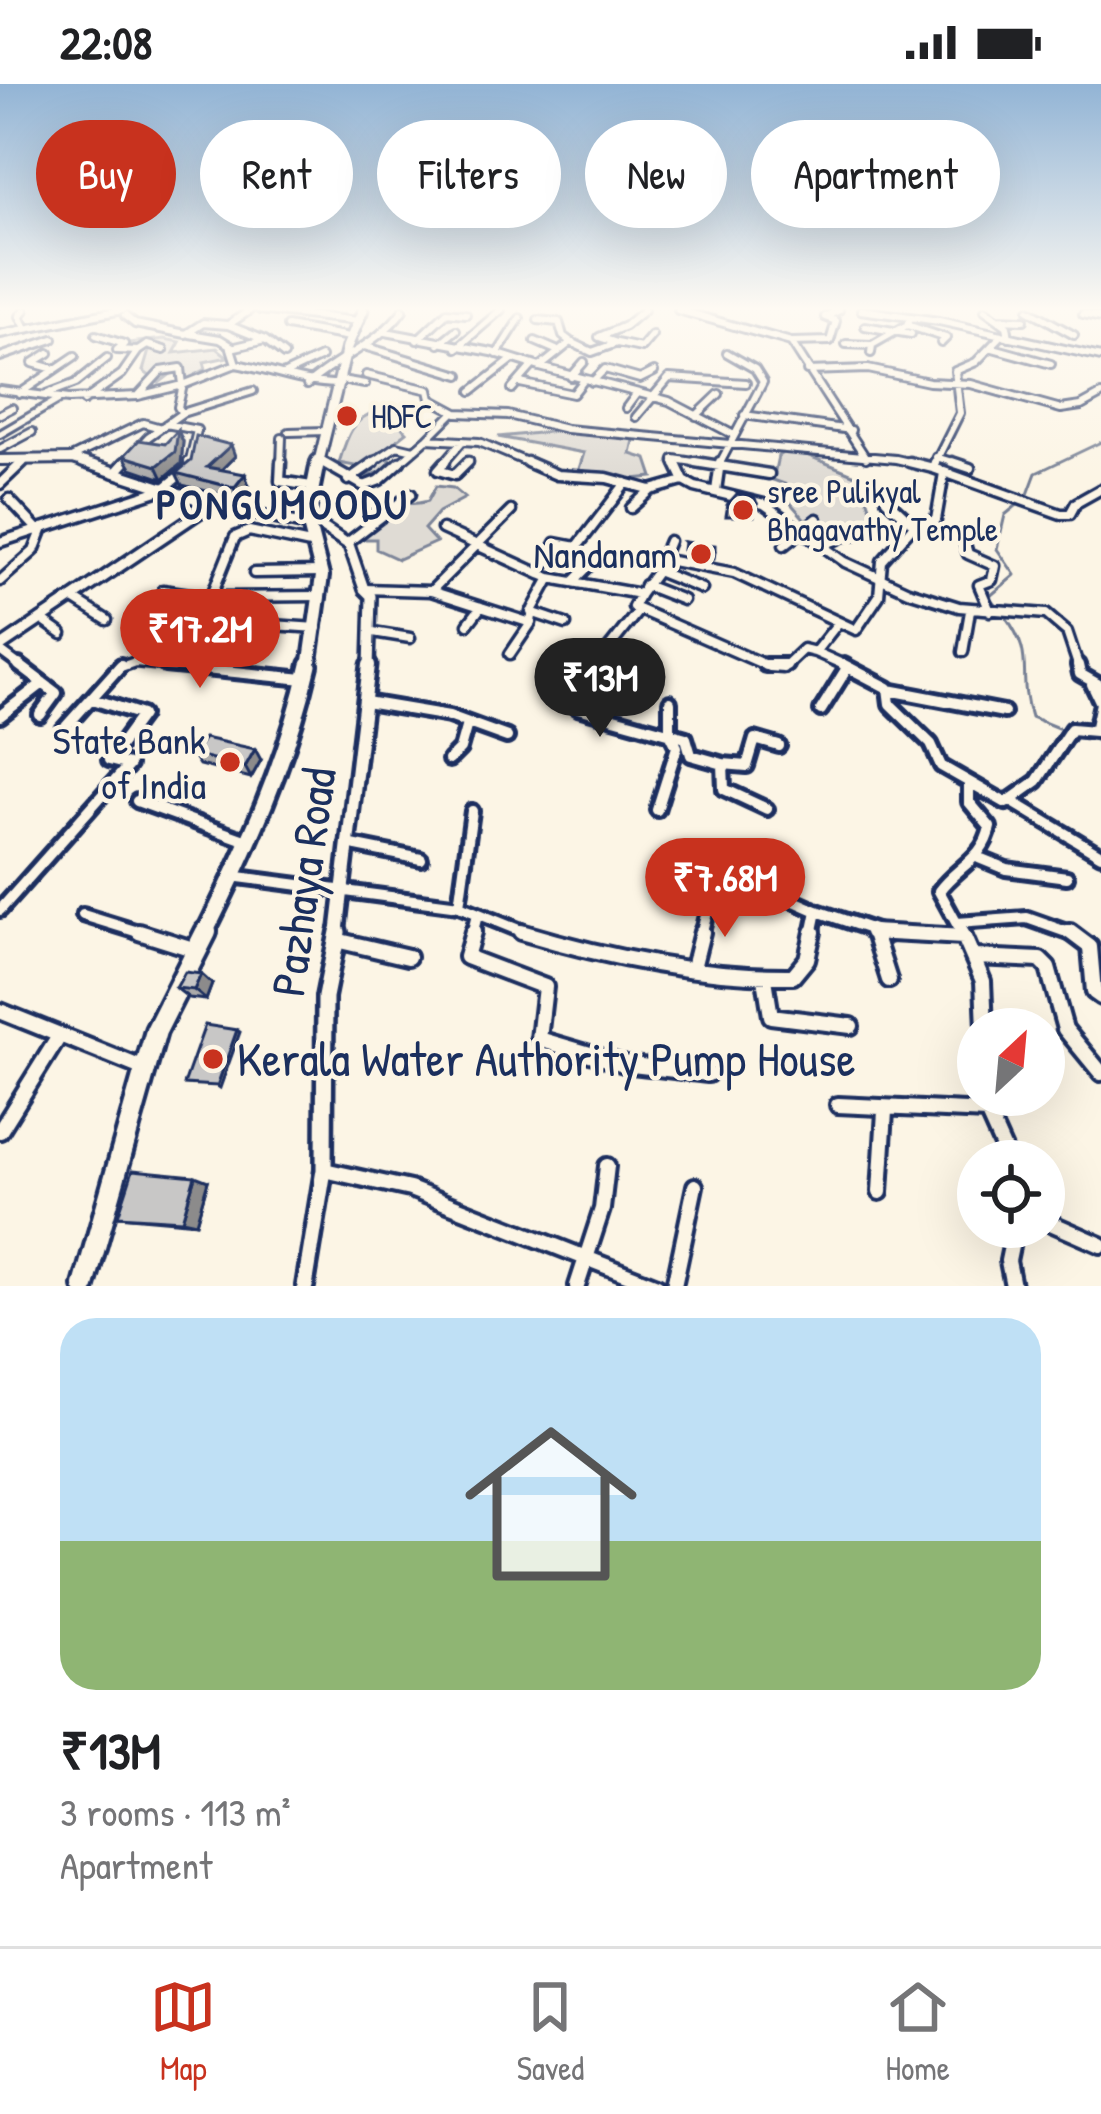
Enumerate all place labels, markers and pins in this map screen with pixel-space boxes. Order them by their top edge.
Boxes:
place label: HDFC [371,394,433,438]
marker: HDFC [334,403,360,429]
place label: sree Pulikyal Bhagavathy Temple [767,469,998,552]
marker: sree Pulikyal Bhagavathy Temple [730,497,756,523]
place label: Nandanam [533,527,677,580]
marker: Nandanam [688,541,714,567]
pin: ₹17.2M [102,589,298,691]
pin: ₹13M [529,638,671,740]
place label: State Bank of India [53,713,206,811]
marker: State Bank of India [217,749,243,775]
pin: ₹7.68M [627,838,823,940]
place label: Kerala Water Authority Pump House [237,1026,855,1091]
marker: Kerala Water Authority Pump House [200,1046,226,1072]

